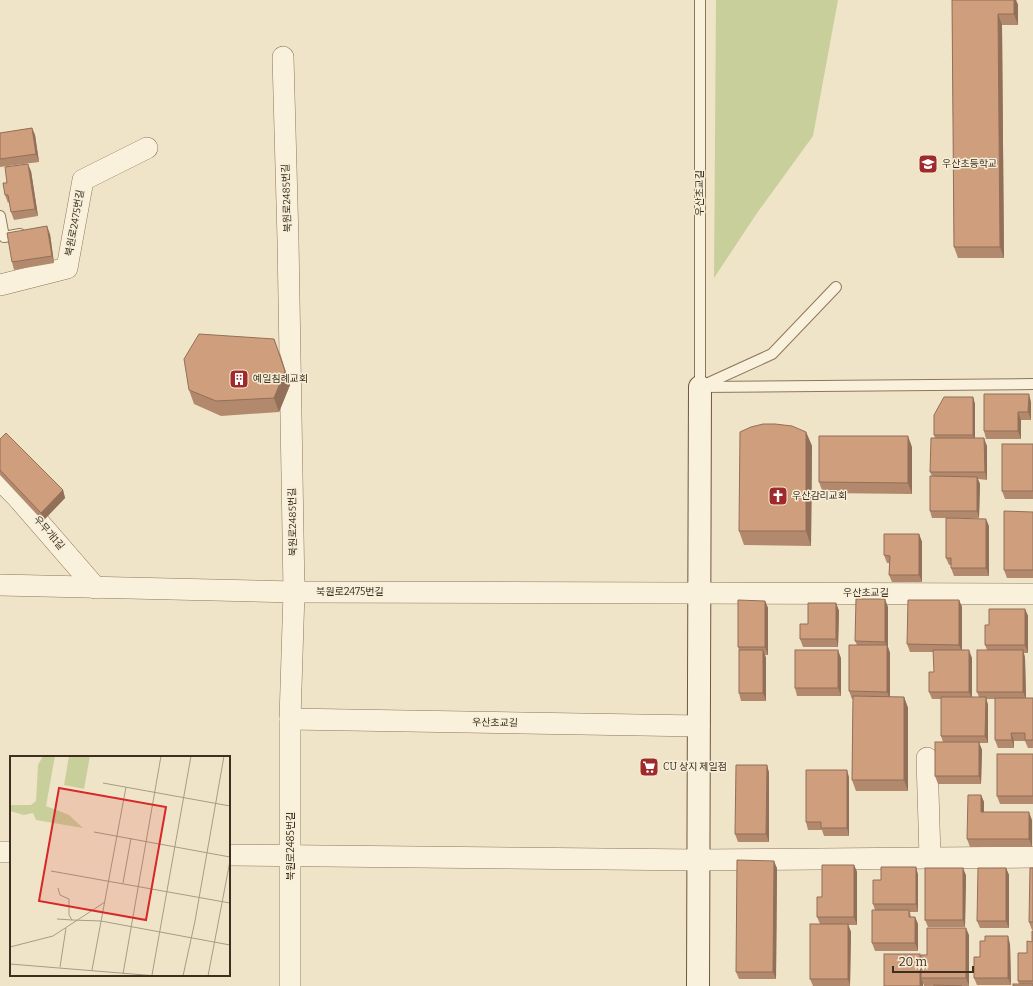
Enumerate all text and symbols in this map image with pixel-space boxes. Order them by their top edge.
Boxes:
school or university icon: 우산초등학교 [917,153,939,175]
place label: 우산초등학교 [942,158,997,170]
street label: 북원로2485번길 [280,163,294,233]
street label: 우산초교길 [694,170,706,216]
street label: 북원로2475번길 [63,189,87,257]
building icon: 예일침례교회 [228,368,250,390]
place label: 예일침례교회 [253,373,308,385]
church icon: 우산감리교회 [767,485,789,507]
street label: 북원로2485번길 [286,488,300,556]
place label: 우산감리교회 [792,490,847,502]
street label: 우무개1길 [31,514,67,552]
street label: 북원로2475번길 [316,586,384,598]
street label: 우산초교길 [843,587,889,599]
street label: 우산초교길 [472,717,518,729]
inset map [10,756,230,976]
supermarket icon: CU 상지 제일점 [638,756,660,778]
place label: CU 상지 제일점 [663,761,727,773]
street label: 북원로2485번길 [285,812,297,880]
scale bar [893,948,973,974]
text: 20 m [899,955,928,969]

